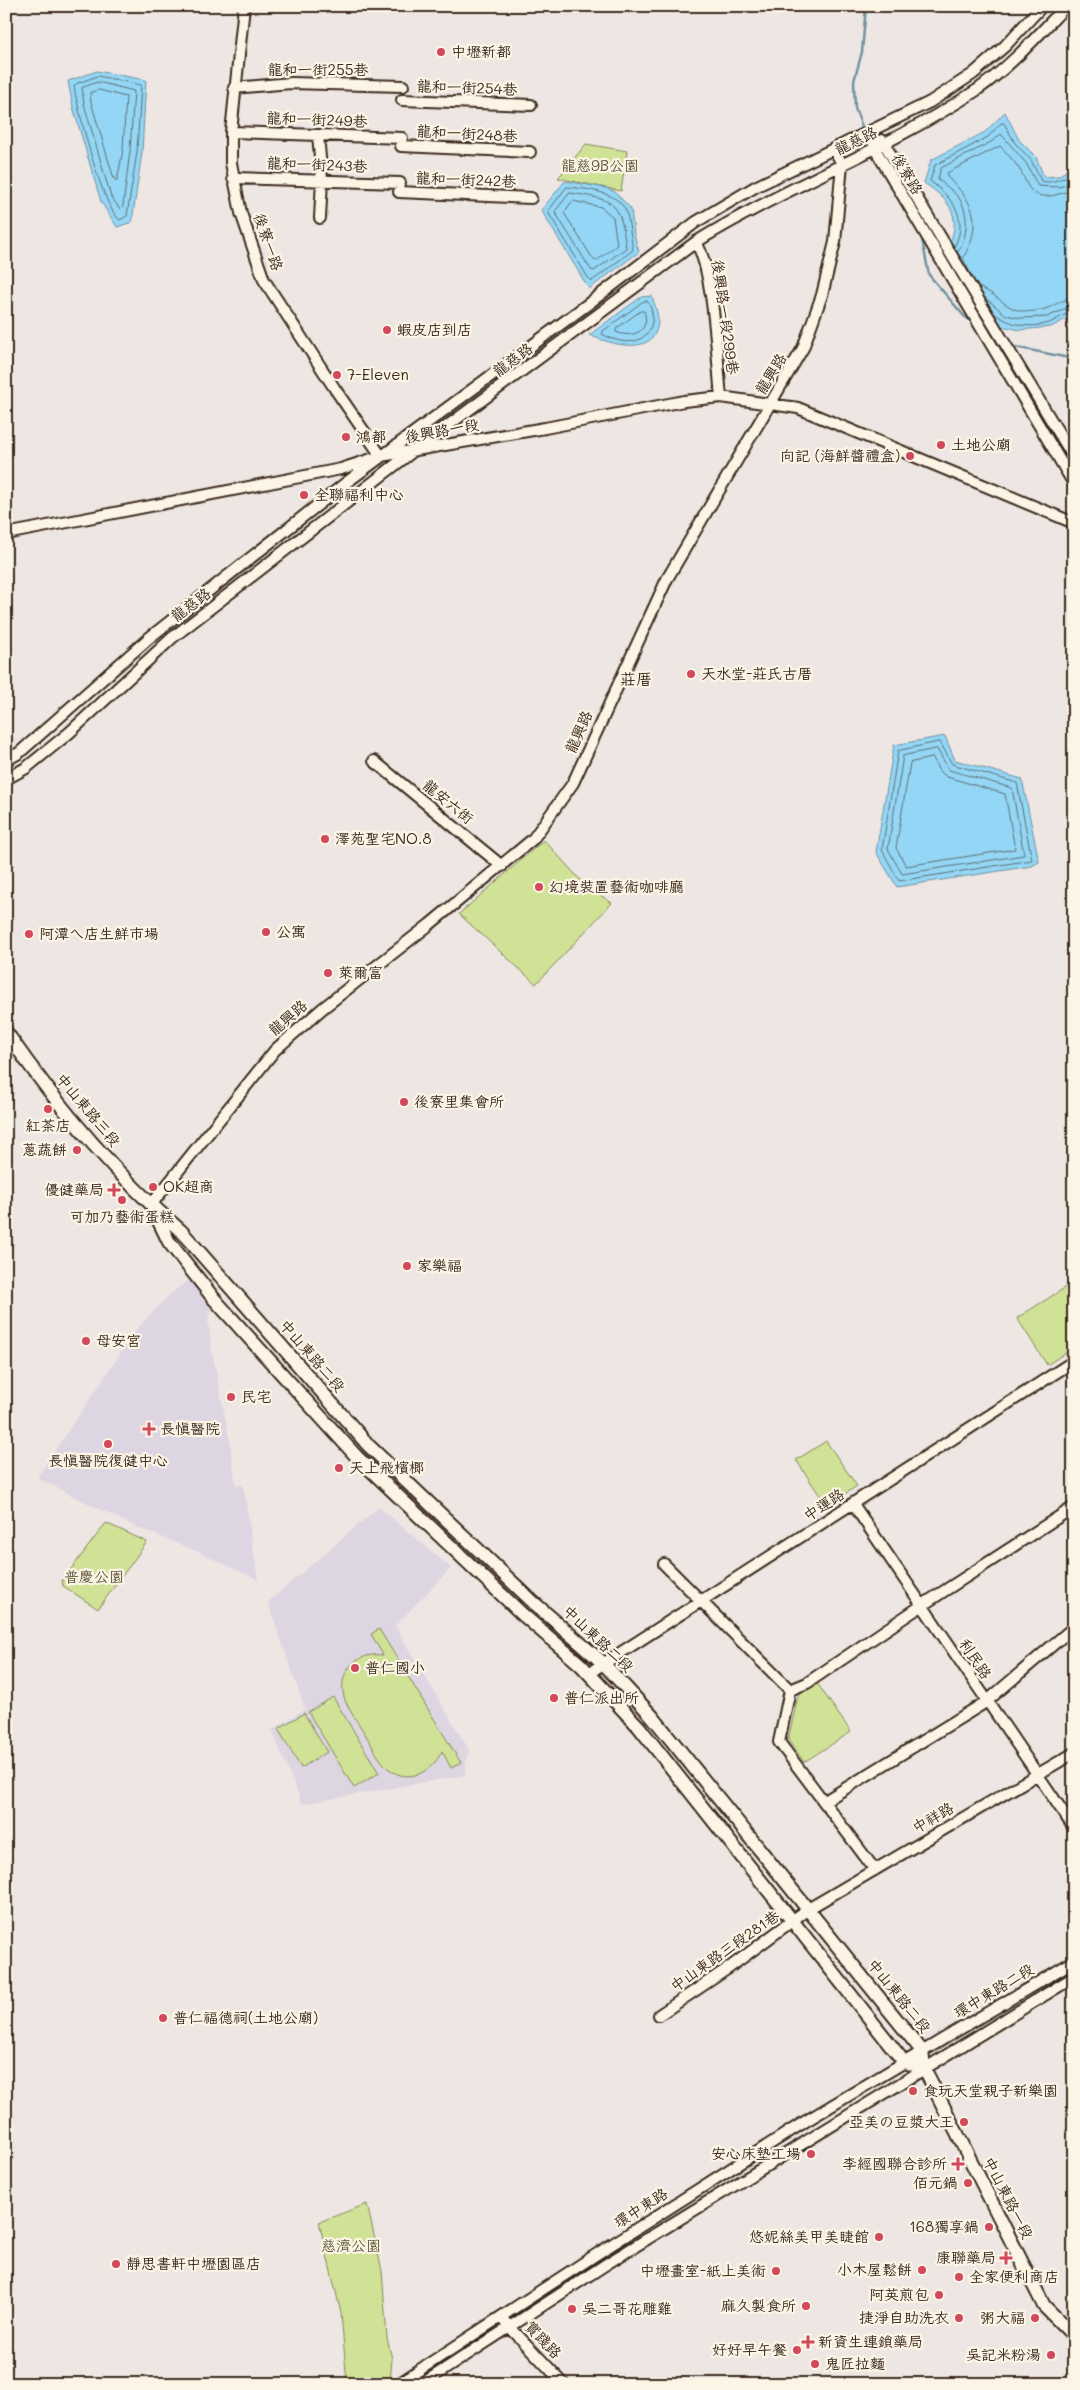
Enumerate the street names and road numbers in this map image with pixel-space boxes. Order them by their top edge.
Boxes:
street label: 龍和一街255巷 [268,59,368,79]
street label: 龍和一街254巷 [416,75,518,99]
street label: 龍和一街249巷 [266,107,368,131]
street label: 龍和一街248巷 [416,120,518,146]
street label: 龍慈路 [831,121,880,159]
street label: 後寮路 [888,149,928,198]
street label: 龍和一街243巷 [266,152,368,176]
street label: 龍和一街242巷 [415,167,517,191]
street label: 後寮一路 [250,210,288,273]
street label: 後興路一段299巷 [708,258,744,376]
street label: 龍慈路 [488,338,536,381]
street label: 龍興路 [750,349,790,398]
street label: 後興路一段 [403,414,481,446]
street label: 龍慈路 [166,583,214,626]
street label: 龍興路 [560,707,596,756]
street label: 龍安六街 [419,775,478,828]
street label: 龍興路 [264,995,311,1040]
street label: 中山東路三段 [52,1068,125,1150]
street label: 中山東路二段 [276,1315,350,1396]
street label: 中運路 [799,1484,848,1525]
street label: 中山東路二段 [559,1600,638,1676]
street label: 利民路 [955,1634,997,1683]
street label: 中祥路 [908,1797,957,1837]
street label: 中山東路三段281巷 [666,1905,783,1995]
street label: 中山東路二段 [864,1954,936,2037]
street label: 環中東路二段 [950,1958,1037,2022]
street label: 中山東路一段 [980,2153,1038,2242]
street label: 環中東路 [610,2183,671,2232]
street label: 實踐路 [521,2316,567,2362]

